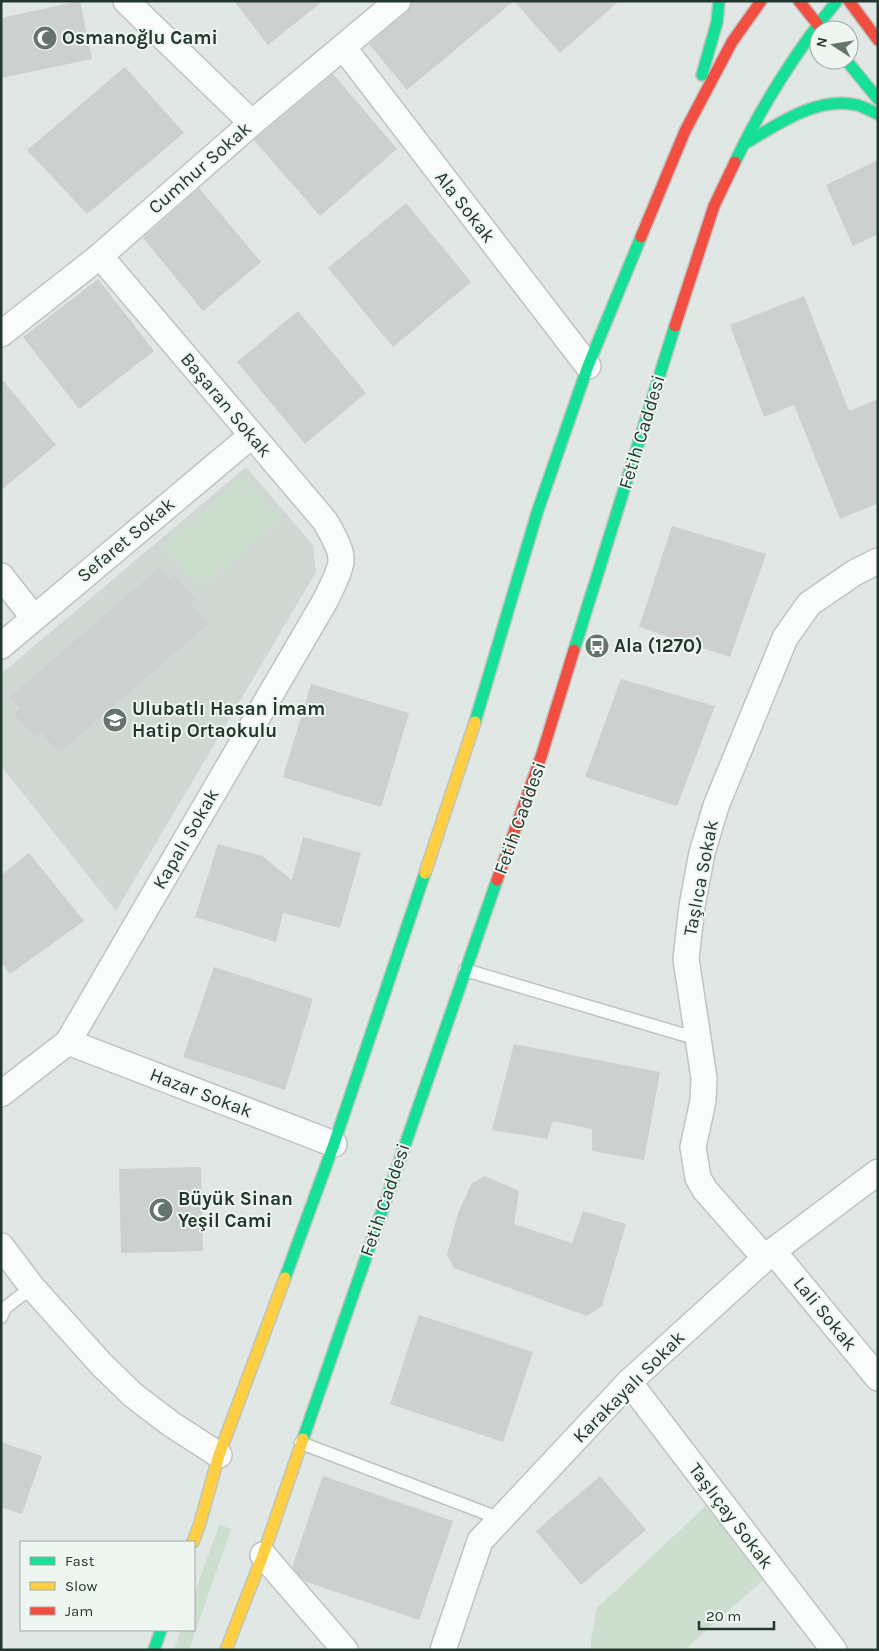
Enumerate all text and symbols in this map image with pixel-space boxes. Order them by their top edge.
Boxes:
north arrow [809,20,859,70]
mosque icon: Osmanoğlu Cami [32,25,58,51]
place label: Osmanoğlu Cami [62,27,218,49]
text: N [812,36,831,49]
street label: Cumhur Sokak [144,117,256,219]
street label: Ala Sokak [430,167,500,247]
street label: Başaran Sokak [176,348,276,462]
street label: Fetih Caddesi [614,372,670,492]
street label: Sefaret Sokak [73,493,179,587]
bus stop icon: Ala (1270) [584,633,610,659]
place label: Ala (1270) [614,635,703,657]
place label: Ulubatlı Hasan İmam Hatip Ortaokulu [132,697,325,742]
school or university icon: Ulubatlı Hasan İmam Hatip Ortaokulu [102,707,128,733]
street label: Fetih Caddesi [489,759,551,877]
street label: Kapalı Sokak [148,784,224,893]
street label: Taşlıca Sokak [679,818,723,938]
street label: Hazar Sokak [147,1063,256,1123]
street label: Fetih Caddesi [355,1141,415,1259]
place label: Büyük Sinan Yeşil Cami [178,1188,293,1232]
mosque icon: Büyük Sinan Yeşil Cami [148,1197,174,1223]
street label: Lali Sokak [789,1273,862,1356]
street label: Karakayalı Sokak [569,1326,690,1447]
street label: Taşlıçay Sokak [684,1459,778,1573]
legend [20,1541,195,1631]
text: Fast [65,1552,95,1570]
text: Slow [65,1577,97,1595]
scale bar [699,1598,774,1630]
text: Jam [65,1602,93,1620]
text: 20 m [706,1607,741,1625]

